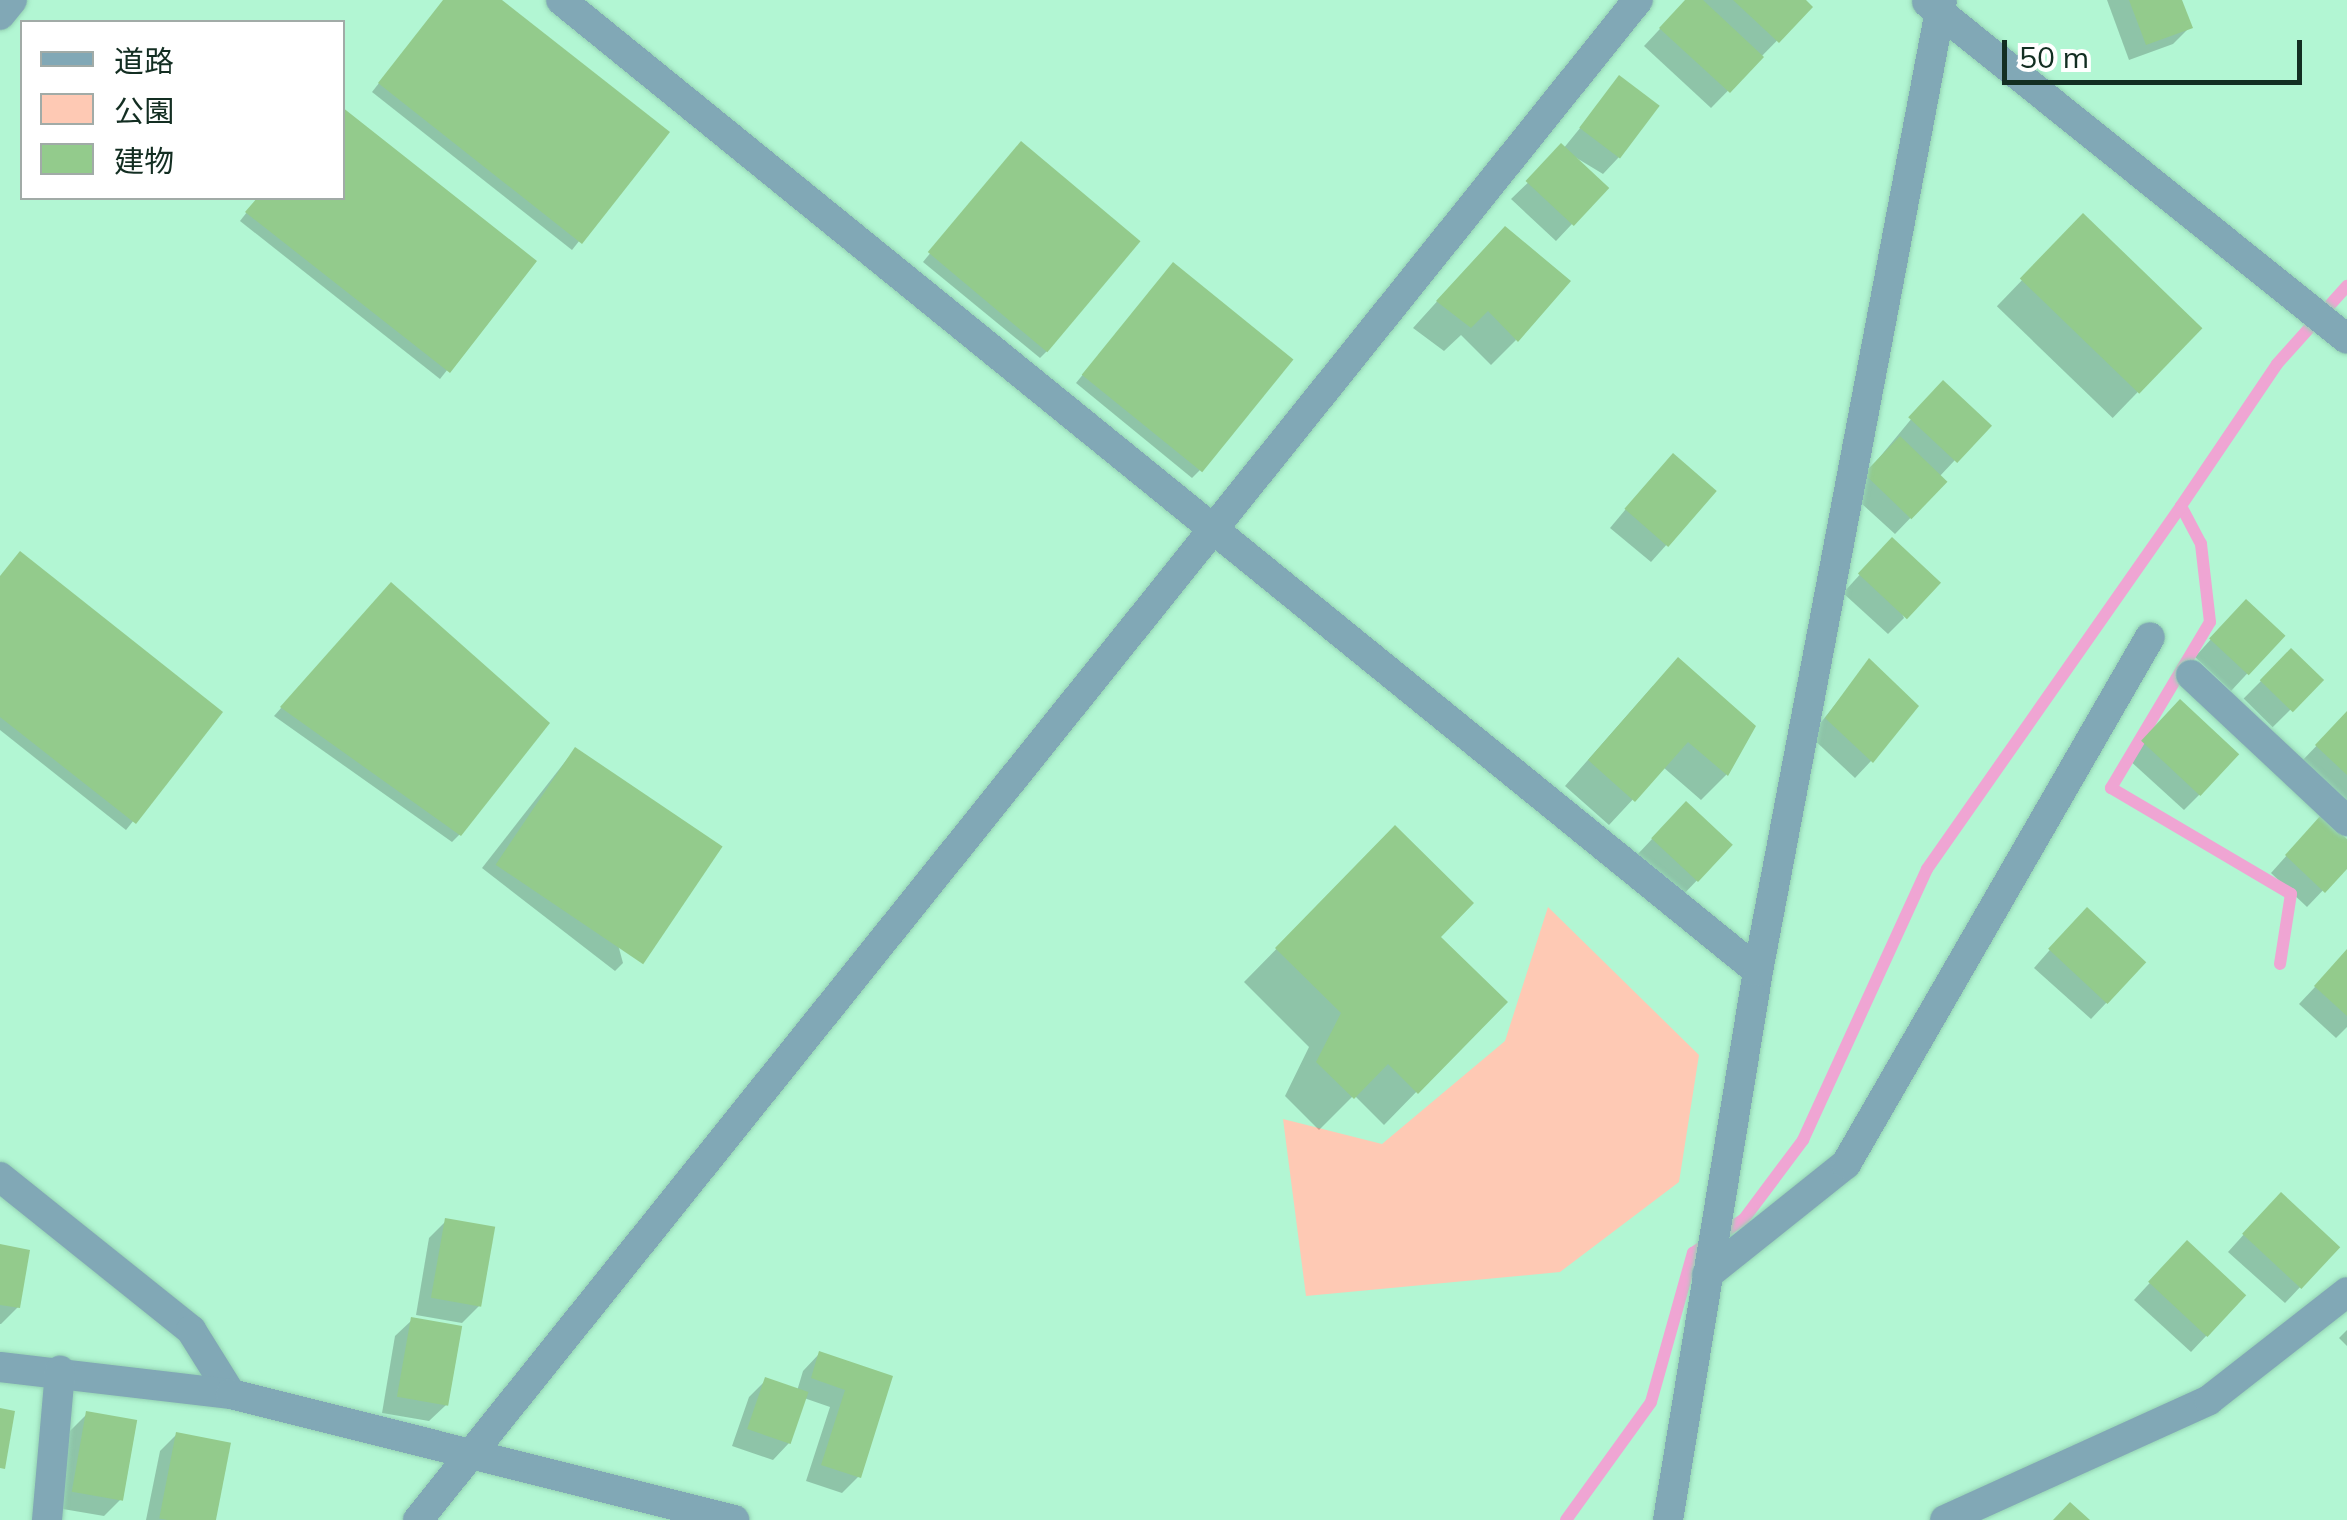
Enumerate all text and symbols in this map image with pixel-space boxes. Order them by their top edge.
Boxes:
legend [20,20,345,200]
scale bar [2007,20,2307,82]
text: 50 m [2019,38,2089,76]
text: 道路 [114,42,174,80]
text: 公園 [114,92,174,130]
text: 建物 [114,142,174,180]

